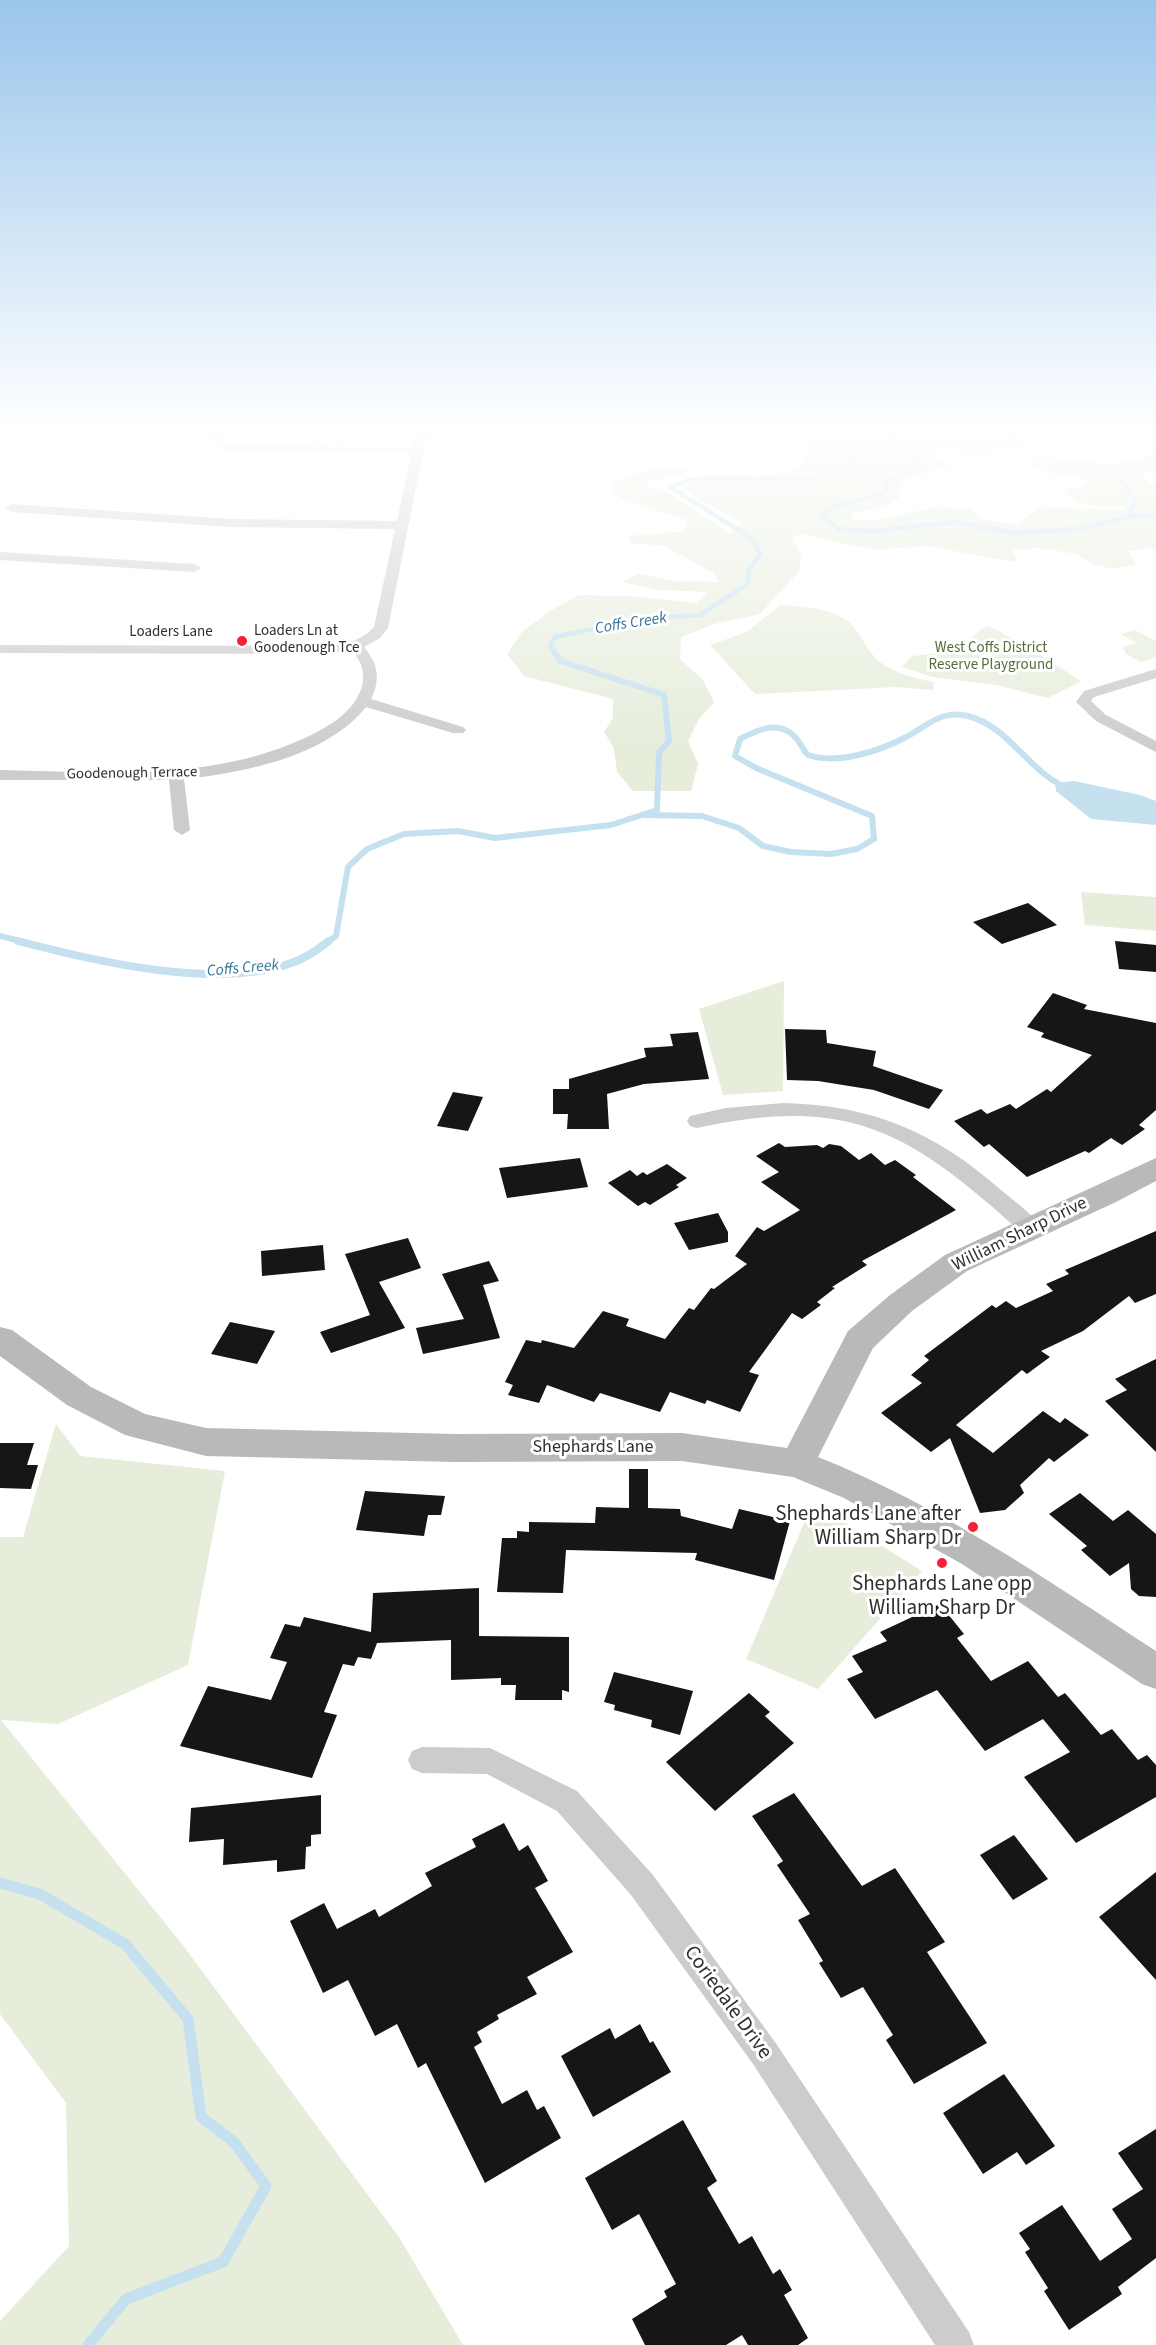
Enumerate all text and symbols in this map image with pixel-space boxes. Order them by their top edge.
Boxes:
water label: Coffs Creek [594,609,668,639]
place label: Loaders Ln at Goodenough Tce [254,623,360,658]
street label: Loaders Lane [129,624,213,642]
marker: Loaders Ln at Goodenough Tce [235,634,249,648]
park label: West Coffs District Reserve Playground [929,640,1053,675]
street label: Goodenough Terrace [67,764,197,784]
water label: Coffs Creek [206,956,280,982]
street label: William Sharp Drive [949,1193,1091,1277]
street label: Shephards Lane [533,1437,653,1459]
place label: Shephards Lane after William Sharp Dr [775,1502,961,1552]
marker: Shephards Lane after William Sharp Dr [966,1520,980,1534]
marker: Shephards Lane opp William Sharp Dr [935,1556,949,1570]
place label: Shephards Lane opp William Sharp Dr [852,1572,1032,1622]
street label: Coriedale Drive [677,1941,777,2065]

